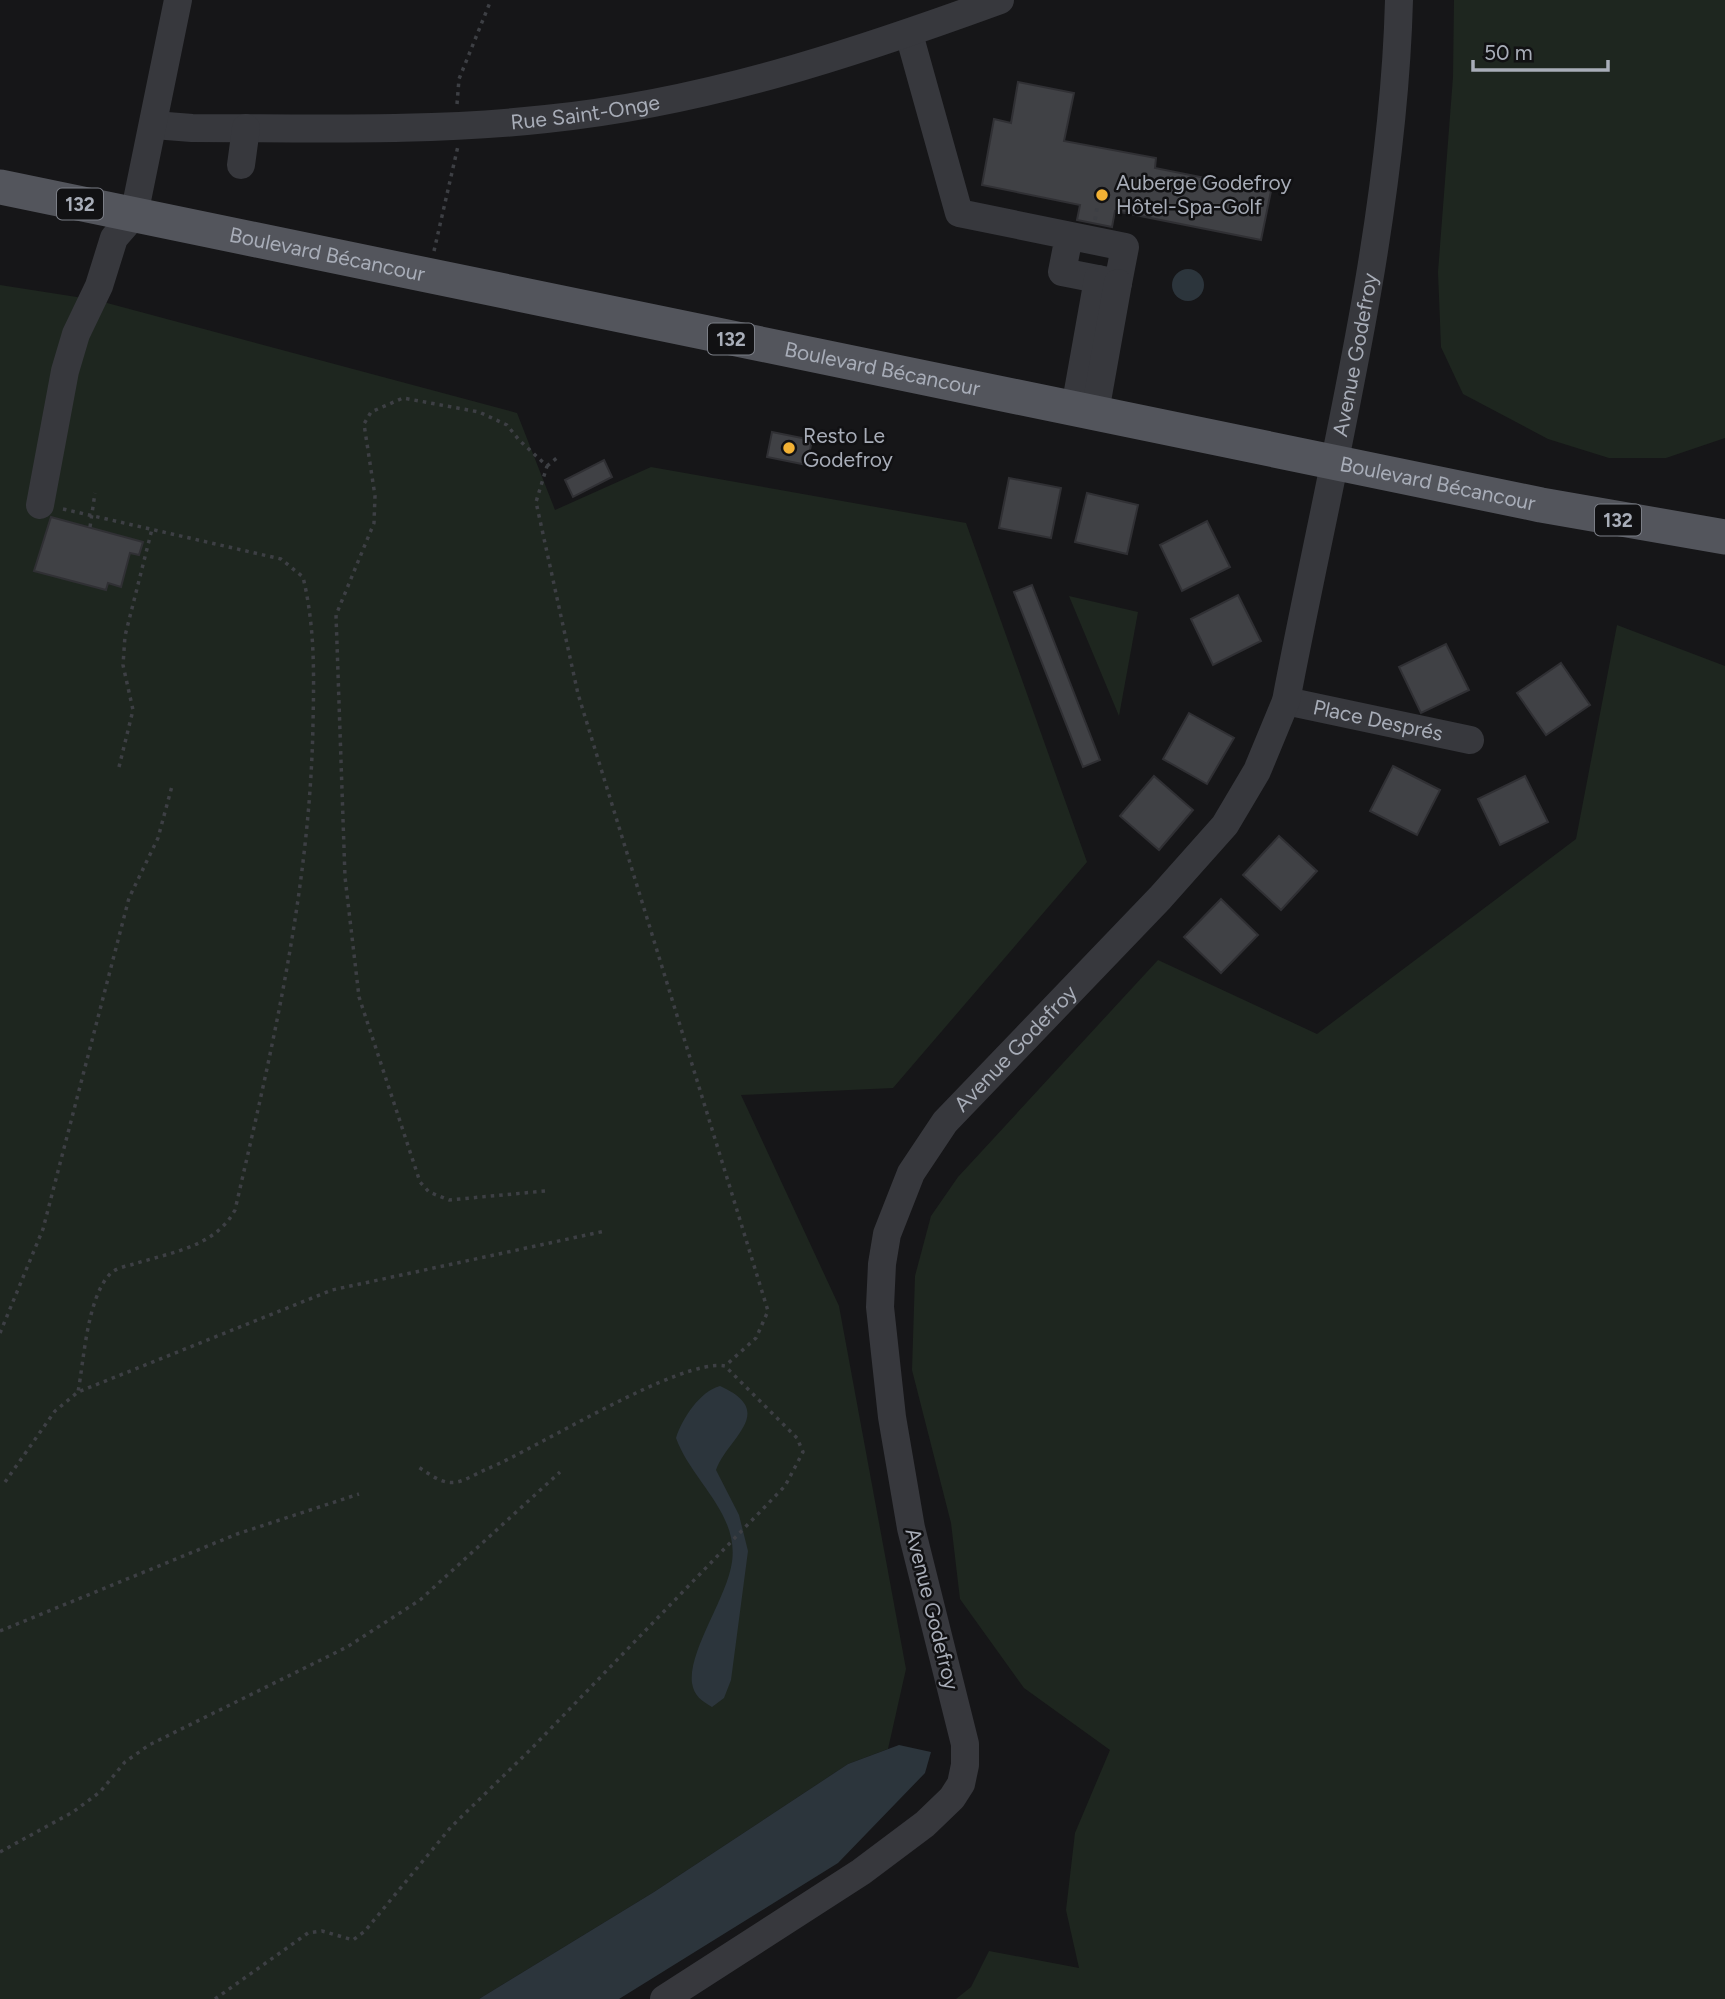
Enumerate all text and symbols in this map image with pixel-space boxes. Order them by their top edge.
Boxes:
scale bar [1473,28,1608,72]
text: 50 m [1484,40,1533,65]
street label: Rue Saint-Onge [509,89,662,134]
place label: Auberge Godefroy Hôtel-Spa-Golf [1116,170,1292,219]
marker: Auberge Godefroy Hôtel-Spa-Golf [1094,187,1110,203]
road number: 132 [57,188,103,220]
street label: Boulevard Bécancour [227,222,427,286]
street label: Avenue Godefroy [1327,271,1382,439]
road number: 132 [708,324,754,354]
street label: Boulevard Bécancour [782,336,983,401]
place label: Resto Le Godefroy [803,423,893,472]
marker: Resto Le Godefroy [781,440,797,456]
street label: Boulevard Bécancour [1338,451,1538,516]
road number: 132 [1595,505,1641,536]
street label: Place Després [1311,694,1445,746]
street label: Avenue Godefroy [949,980,1082,1117]
street label: Avenue Godefroy [900,1525,965,1692]

